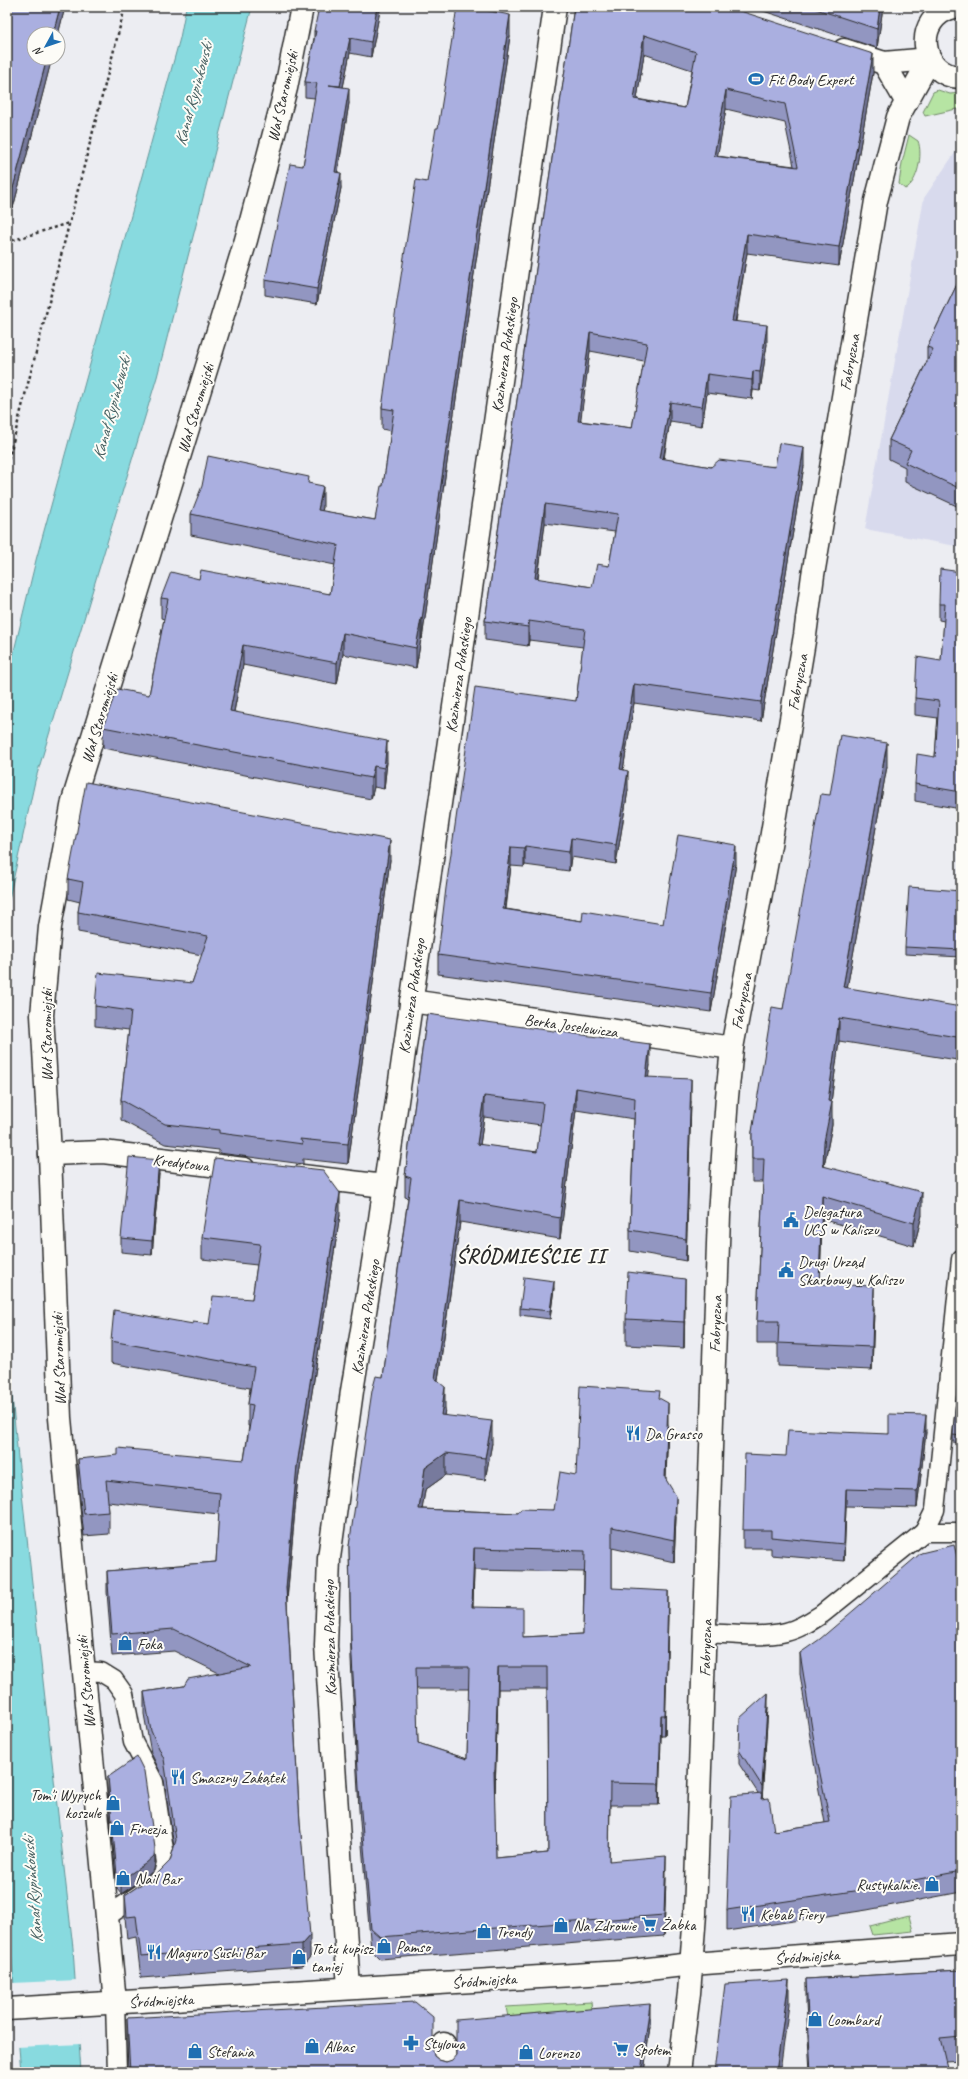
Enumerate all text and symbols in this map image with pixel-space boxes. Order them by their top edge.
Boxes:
north arrow [26,26,66,66]
water label: Kanał Rypinkowski [170,35,219,148]
text: N [29,44,46,60]
street label: Wał Staromiejski [263,47,304,144]
sports icon: Fit Body Expert [747,70,765,88]
place label: Fit Body Expert [768,70,855,90]
street label: Kazimierza Pułaskiego [487,295,523,414]
street label: Fabryczna [835,331,865,392]
water label: Kanał Rypinkowski [88,349,137,462]
street label: Wał Staromiejski [173,359,220,455]
street label: Kazimierza Pułaskiego [441,615,477,734]
street label: Fabryczna [783,651,813,712]
street label: Wał Staromiejski [77,669,124,765]
street label: Kazimierza Pułaskiego [394,936,430,1055]
street label: Fabryczna [727,970,757,1031]
street label: Wał Staromiejski [37,987,57,1081]
street label: Berka Joselewicza [523,1010,620,1043]
street label: Kredytowa [152,1150,212,1177]
place label: Delegatura UCS w Kaliszu [803,1202,880,1240]
public building icon: Delegatura UCS w Kaliszu [782,1211,800,1229]
district label: ŚRÓDMIEŚCIE II [456,1244,610,1269]
place label: Drugi Urząd Skarbowy w Kaliszu [798,1252,904,1290]
street label: Kazimierza Pułaskiego [347,1257,385,1376]
public building icon: Drugi Urząd Skarbowy w Kaliszu [777,1261,795,1279]
street label: Fabryczna [705,1294,727,1353]
street label: Wał Staromiejski [47,1310,71,1406]
restaurant icon: Da Grasso [624,1424,642,1442]
place label: Da Grasso [645,1424,703,1444]
street label: Kazimierza Pułaskiego [319,1579,341,1696]
street label: Fabryczna [695,1618,717,1677]
street label: Wał Staromiejski [72,1633,100,1729]
shop icon: Foka [116,1634,134,1652]
place label: Foka [137,1634,163,1654]
restaurant icon: Smaczny Zakątek [169,1768,187,1786]
place label: Smaczny Zakątek [190,1768,286,1788]
place label: Tom'i Wypych koszule [30,1785,103,1823]
shop icon: Tom'i Wypych koszule [104,1794,122,1812]
shop icon: Finezja [108,1819,126,1837]
place label: Finezja [129,1819,168,1839]
water label: Kanał Rypinkowski [17,1831,48,1944]
shop icon: Nail Bar [114,1869,132,1887]
place label: Nail Bar [135,1869,183,1889]
place label: Rustykalnie. [856,1875,921,1895]
shop icon: Rustykalnie. [923,1875,941,1893]
restaurant icon: Kebab Fiery [739,1905,757,1923]
place label: Kebab Fiery [760,1905,825,1925]
supermarket icon: Żabka [640,1915,658,1933]
place label: Żabka [661,1915,697,1935]
shop icon: Na Zdrowie [552,1916,570,1934]
place label: Na Zdrowie [573,1916,638,1936]
shop icon: Trendy [475,1922,493,1940]
place label: Trendy [496,1922,533,1942]
shop icon: Pamso [375,1937,393,1955]
place label: Pamso [396,1937,432,1957]
place label: To tu kupisz taniej [311,1939,375,1977]
restaurant icon: Maguro Sushi Bar [145,1943,163,1961]
place label: Maguro Sushi Bar [166,1943,266,1963]
street label: Śródmiejska [774,1945,841,1969]
shop icon: To tu kupisz taniej [290,1948,308,1966]
street label: Śródmiejska [451,1969,518,1993]
street label: Śródmiejska [128,1989,195,2013]
shop icon: Loombard [806,2010,824,2028]
place label: Loombard [827,2010,882,2030]
pharmacy icon: Stylowa [402,2034,420,2052]
place label: Stylowa [423,2034,466,2054]
shop icon: Albas [303,2037,321,2055]
place label: Albas [324,2037,356,2057]
supermarket icon: Społem [612,2040,630,2058]
place label: Społem [633,2040,672,2060]
shop icon: Stefania [186,2042,204,2060]
place label: Stefania [207,2042,255,2062]
shop icon: Lorenzo [517,2043,535,2061]
place label: Lorenzo [538,2043,581,2063]

